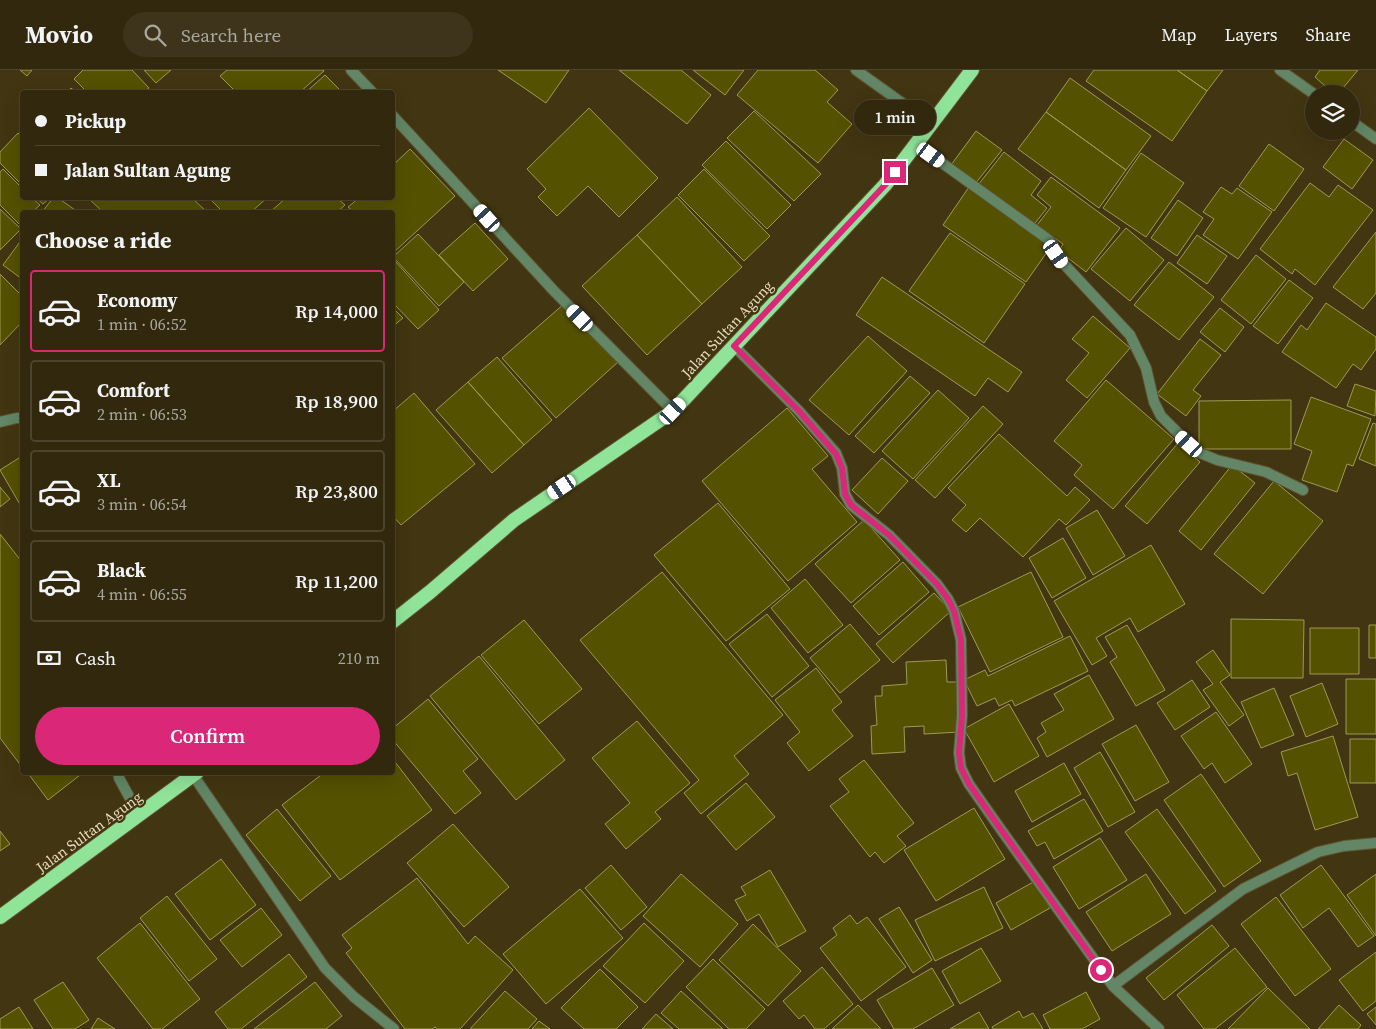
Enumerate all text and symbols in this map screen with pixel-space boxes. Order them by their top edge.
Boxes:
search box [123,12,473,57]
text: Movio [25,18,93,51]
icon: search [141,21,169,49]
text: Search here [181,22,281,48]
text: Map [1161,22,1196,47]
text: Layers [1224,22,1277,47]
text: Share [1305,22,1351,47]
map controls [1305,85,1360,140]
button: layers [1305,85,1360,140]
callout: 1 min [854,99,936,134]
text: 1 min [874,106,916,128]
text: Pickup [65,108,126,134]
car [914,140,947,170]
text: Jalan Sultan Agung [65,157,231,183]
route end [884,161,906,183]
car [471,202,502,234]
text: Choose a ride [35,225,172,255]
car [1041,237,1070,271]
street label: Jalan Sultan Agung [676,275,778,383]
text: Economy [97,287,178,313]
icon: car [37,289,82,334]
text: Rp 14,000 [295,298,378,324]
car [564,302,595,334]
text: 1 min · 06:52 [97,313,187,335]
text: Comfort [97,377,170,403]
icon: car [37,379,82,424]
text: Rp 18,900 [295,388,378,414]
car [657,395,688,427]
text: 2 min · 06:53 [97,403,187,425]
car [1172,428,1205,460]
text: XL [97,467,120,493]
icon: car [37,469,82,514]
car [545,472,578,502]
text: Rp 23,800 [295,478,378,504]
text: 3 min · 06:54 [97,493,187,515]
text: Black [97,557,146,583]
icon: car [37,559,82,604]
text: Rp 11,200 [295,568,378,594]
text: 4 min · 06:55 [97,583,187,605]
icon: cash [35,644,63,672]
text: Cash [75,645,116,671]
text: 210 m [338,647,380,669]
button: Confirm [35,707,380,765]
street label: Jalan Sultan Agung [31,786,146,878]
route start [1090,959,1112,981]

